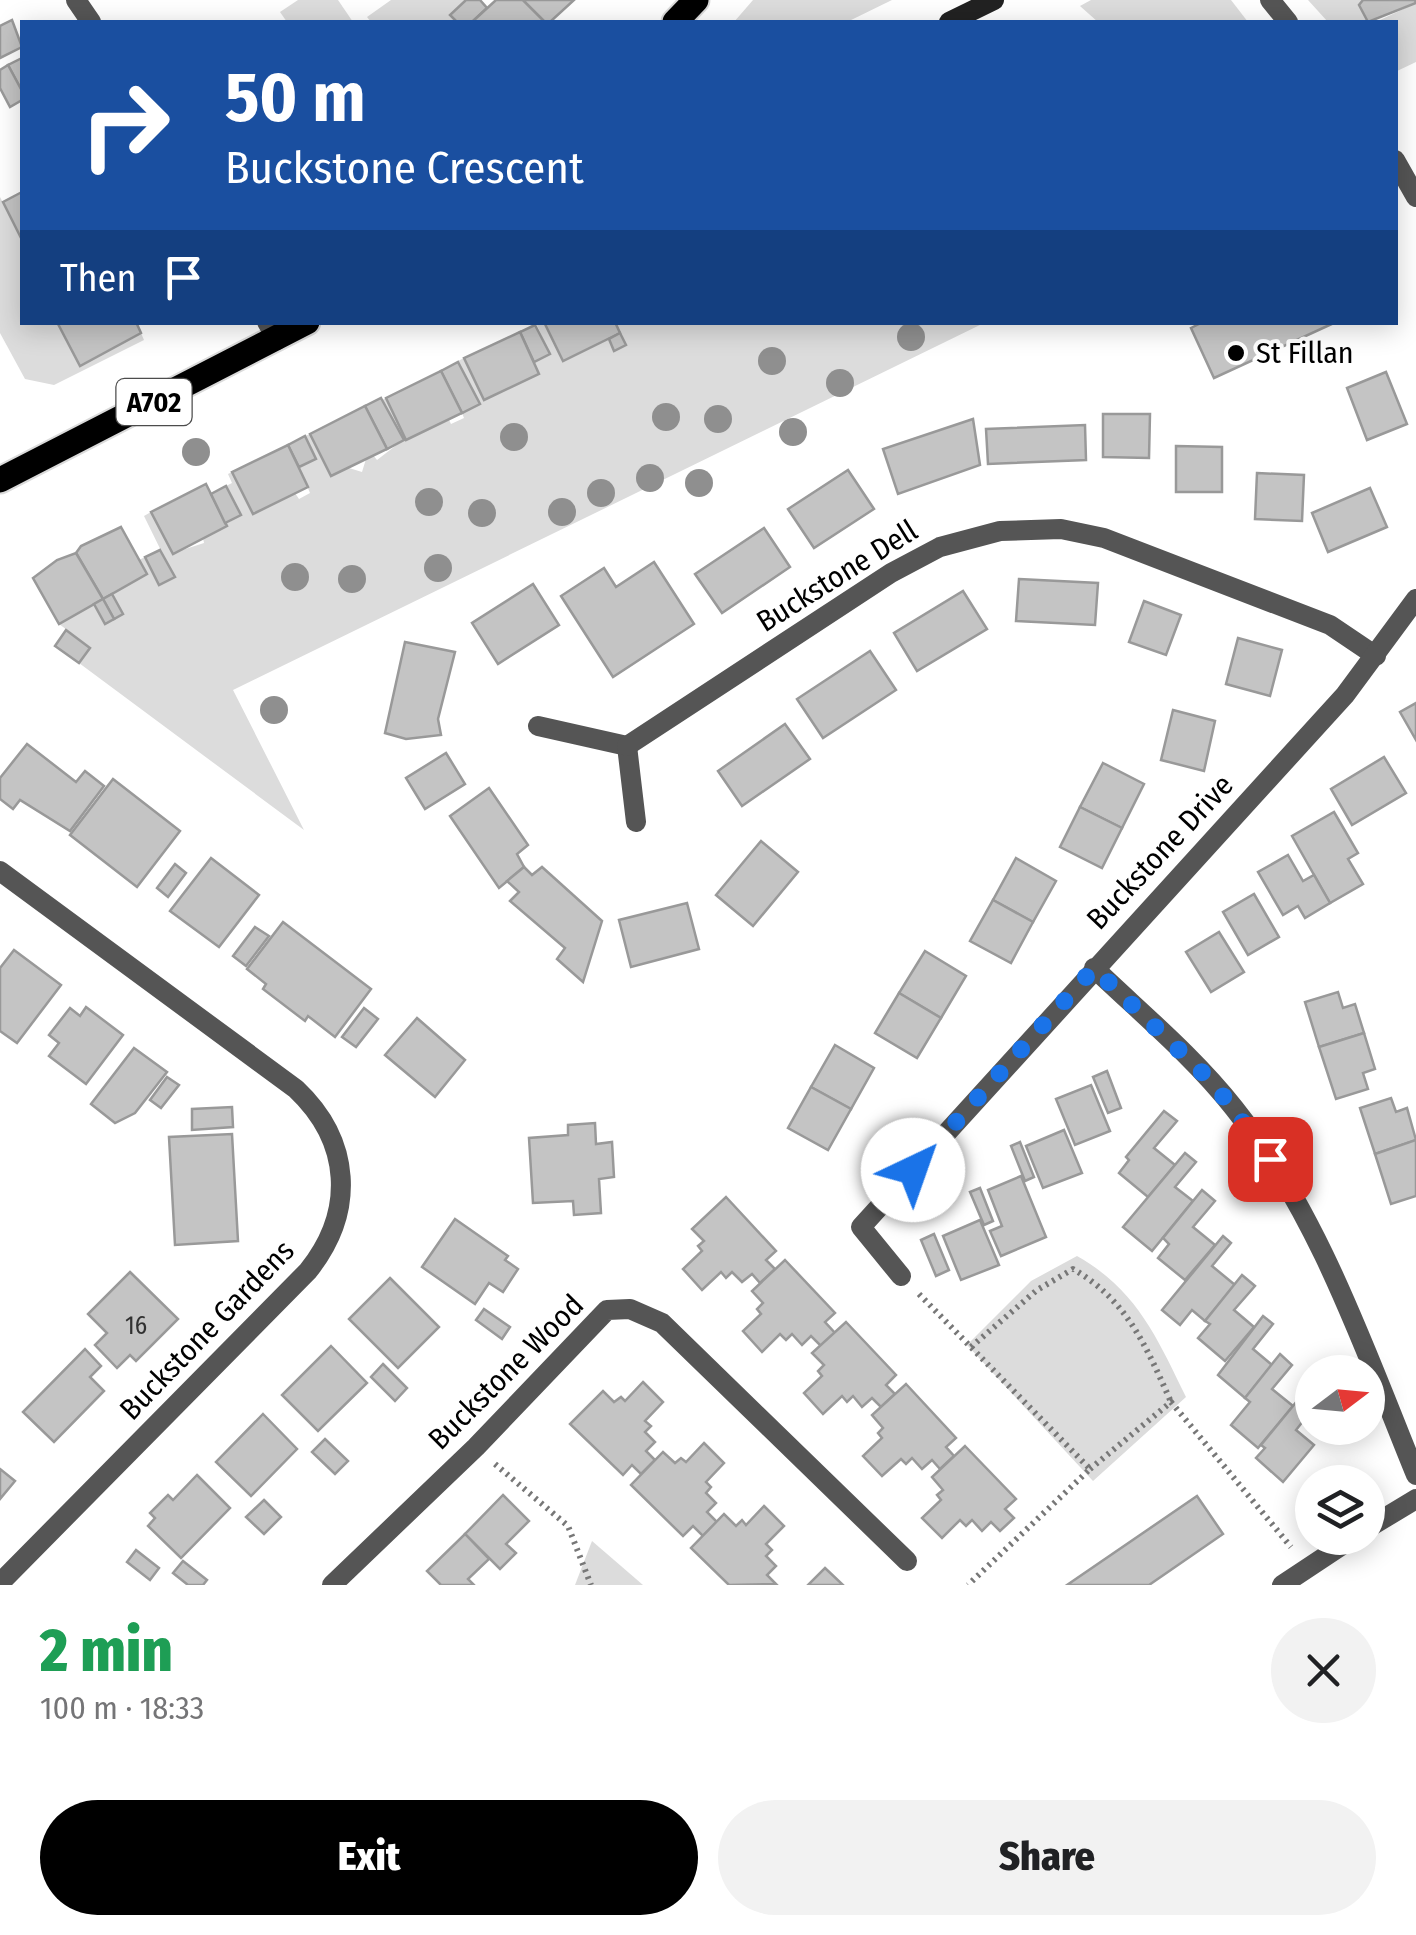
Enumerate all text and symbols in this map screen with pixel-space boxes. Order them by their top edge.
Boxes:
text: 50 m [225,56,366,140]
icon: right [60,60,190,190]
text: Buckstone Crescent [225,141,584,195]
icon: arrive [156,250,211,305]
text: Then [60,255,136,301]
place label: St Fillan [1256,335,1354,371]
marker: St Fillan [1225,342,1247,364]
road number: A702 [116,379,192,425]
street label: Buckstone Dell [750,512,924,640]
street label: Buckstone Drive [1079,767,1241,937]
pin [1228,1117,1313,1202]
position arrow [861,1118,965,1222]
icon: arrive [1243,1132,1298,1187]
street label: Buckstone Gardens [112,1233,302,1427]
street label: Buckstone Wood [421,1287,591,1457]
house number: 16 [125,1311,147,1341]
north arrow [1295,1355,1385,1445]
map controls [1295,1355,1385,1555]
button: layers [1295,1465,1385,1555]
text: 2 min [40,1615,173,1687]
button: close [1271,1618,1376,1723]
text: 100 m · 18:33 [40,1689,204,1727]
button: Exit [40,1800,698,1915]
button: Share [718,1800,1376,1915]

